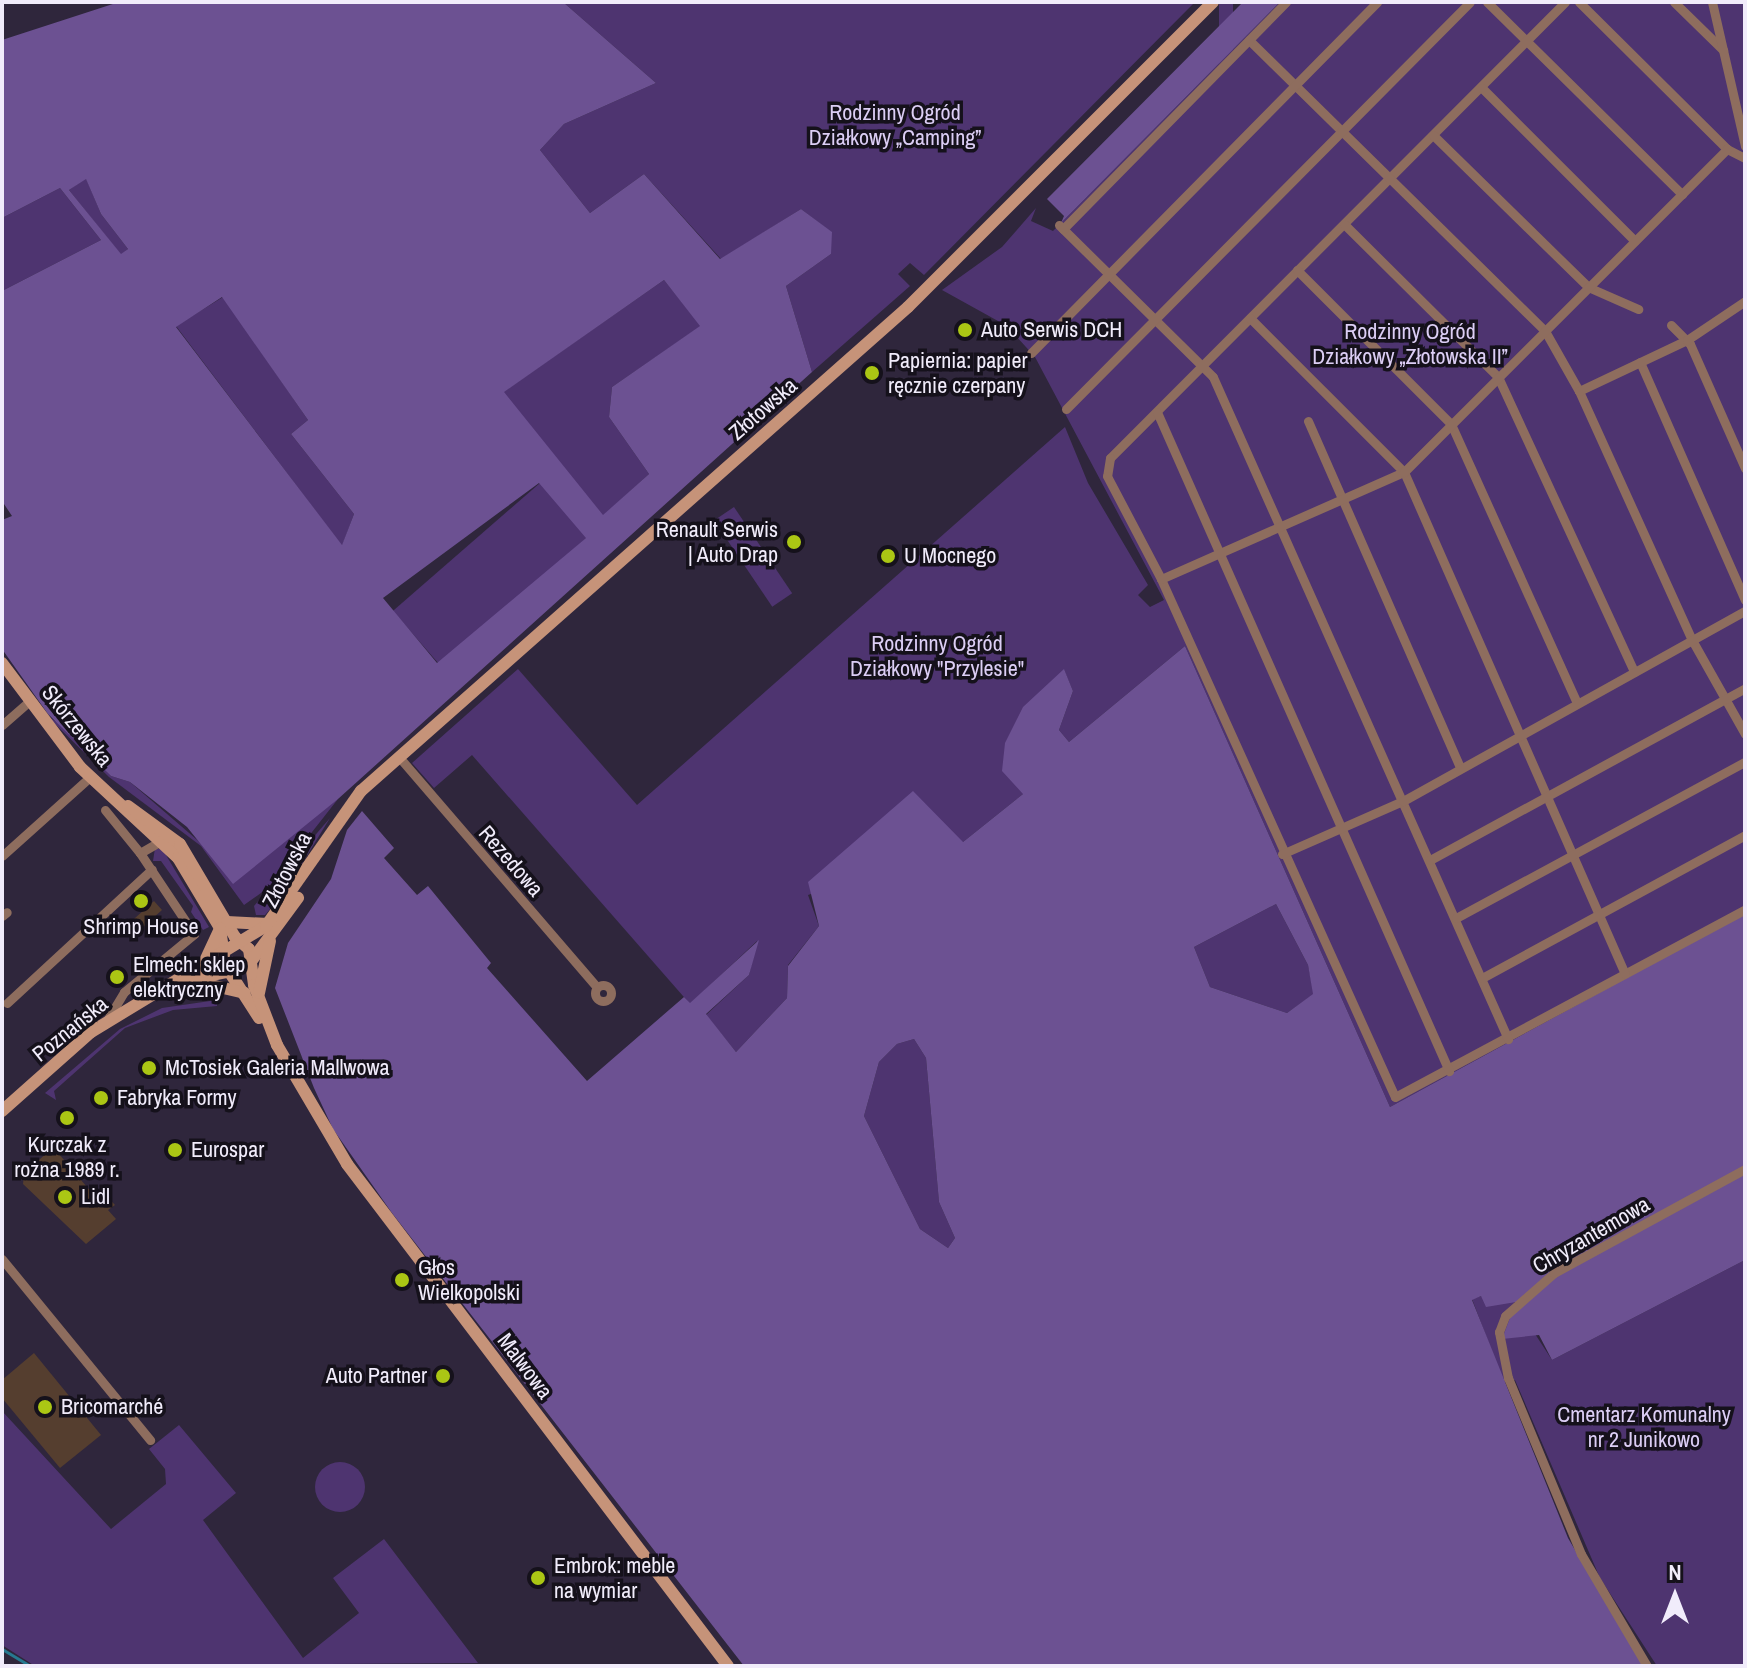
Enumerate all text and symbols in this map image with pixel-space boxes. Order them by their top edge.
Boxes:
park label: Rodzinny Ogród Działkowy „Camping” [809,99,981,150]
place label: Auto Serwis DCH [981,317,1122,343]
park label: Rodzinny Ogród Działkowy „Złotowska II” [1312,318,1508,370]
marker: Auto Serwis DCH [956,321,974,339]
place label: Papiernia: papier ręcznie czerpany [888,347,1027,398]
marker: Papiernia: papier ręcznie czerpany [863,364,881,382]
street label: Złotowska [724,372,802,446]
place label: Renault Serwis | Auto Drap [656,516,778,568]
marker: Renault Serwis | Auto Drap [785,533,803,551]
place label: U Mocnego [904,543,996,569]
marker: U Mocnego [879,547,897,565]
park label: Rodzinny Ogród Działkowy "Przylesie" [850,630,1024,682]
street label: Skórzewska [36,680,118,772]
street label: Rezedowa [473,820,549,902]
street label: Złotowska [257,828,317,912]
marker: Shrimp House [132,892,150,910]
place label: Shrimp House [83,914,199,940]
place label: Elmech: sklep elektryczny [133,951,245,1002]
marker: Elmech: sklep elektryczny [108,968,126,986]
street label: Poznańska [27,991,113,1067]
place label: McTosiek Galeria Mallwowa [165,1055,390,1081]
marker: McTosiek Galeria Mallwowa [140,1059,158,1077]
place label: Fabryka Formy [117,1085,237,1111]
marker: Fabryka Formy [92,1089,110,1107]
marker: Kurczak z rożna 1989 r. [58,1109,76,1127]
place label: Kurczak z rożna 1989 r. [14,1131,120,1182]
place label: Eurospar [191,1137,264,1163]
marker: Eurospar [166,1141,184,1159]
place label: Lidl [81,1184,110,1210]
marker: Lidl [56,1188,74,1206]
street label: Chryzantemowa [1528,1191,1654,1279]
place label: Głos Wielkopolski [418,1254,520,1306]
marker: Głos Wielkopolski [393,1271,411,1289]
street label: Malwowa [492,1328,558,1404]
place label: Auto Partner [326,1363,427,1389]
marker: Auto Partner [434,1367,452,1385]
place label: Bricomarché [61,1394,163,1420]
marker: Bricomarché [36,1398,54,1416]
park label: Cmentarz Komunalny nr 2 Junikowo [1557,1401,1731,1452]
place label: Embrok: meble na wymiar [554,1552,675,1604]
north arrow [1635,1556,1715,1636]
text: N [1668,1557,1682,1587]
marker: Embrok: meble na wymiar [529,1569,547,1587]

